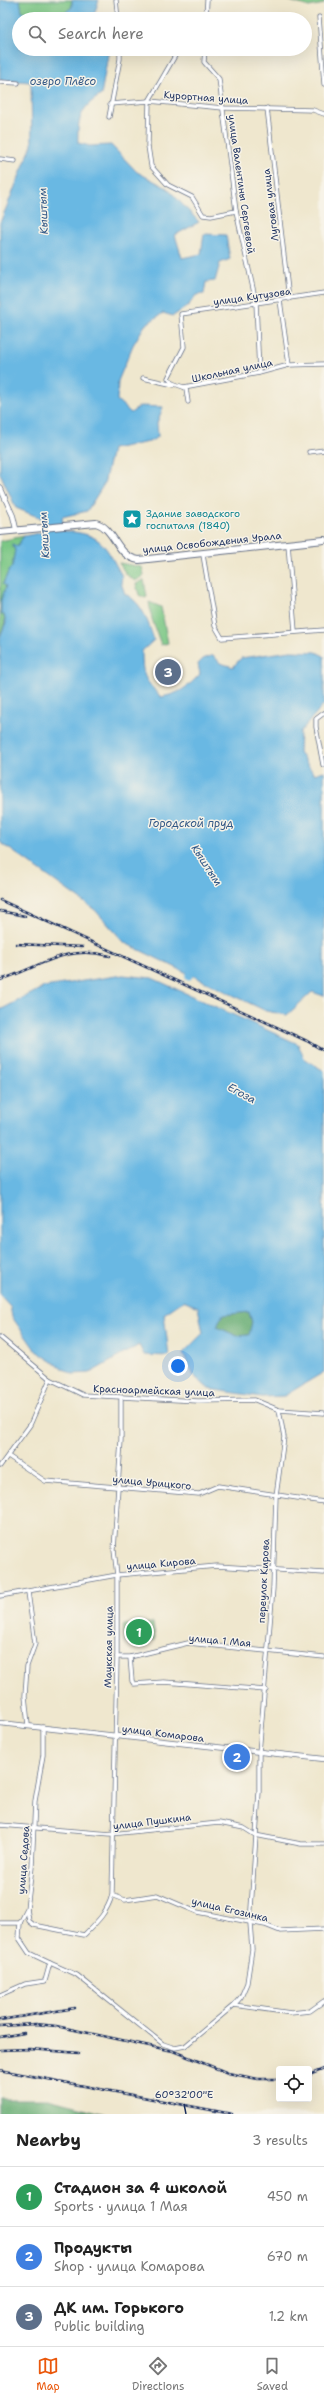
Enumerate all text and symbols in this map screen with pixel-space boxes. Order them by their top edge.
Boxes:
search box [12,12,312,56]
icon: search [26,23,48,45]
text: Search here [58,24,144,44]
water label: озеро Плёсо [30,74,97,89]
street label: Курортная улица [163,88,250,107]
street label: улица Валентины Сергеевой [225,113,258,255]
street label: Луговая улица [260,167,281,242]
water label: Кыштым [35,187,52,235]
street label: улица Кутузова [212,284,293,308]
street label: Школьная улица [190,355,274,385]
place label: Здание заводского госпиталя (1840) [146,507,240,532]
place icon: Здание заводского госпиталя (1840) [121,508,143,530]
water label: Кыштым [36,511,53,559]
street label: улица Освобождения Урала [142,529,283,556]
pin: 3 [155,657,181,687]
water label: Городской пруд [148,816,234,831]
water label: Кыштым [188,842,226,889]
water label: Егоза [225,1080,259,1107]
your location [168,1356,188,1376]
street label: Красноармейская улица [93,1382,216,1399]
street label: улица Урицкого [112,1473,192,1492]
street label: переулок Кирова [255,1538,272,1623]
street label: улица Кирова [126,1554,197,1573]
street label: Маукская улица [101,1605,116,1688]
pin: 1 [126,1617,152,1647]
street label: улица 1 Мая [188,1631,252,1650]
street label: улица Комарова [121,1722,206,1745]
pin: 2 [224,1742,250,1772]
street label: улица Пушкина [112,1810,193,1833]
street label: улица Седова [15,1825,32,1895]
street label: улица Егозинка [190,1894,270,1925]
map controls [276,2066,312,2102]
button: locate [276,2066,312,2102]
text: 60°32'00"E [155,2088,213,2101]
text: Nearby [16,2129,81,2151]
text: 3 results [252,2132,308,2149]
text: Стадион за 4 школой [54,2178,227,2198]
text: 1 [26,2188,32,2205]
text: 450 m [267,2188,308,2205]
text: Sports · улица 1 Мая [54,2198,188,2215]
text: Продукты [54,2238,132,2258]
text: 2 [24,2248,34,2265]
text: 670 m [267,2248,308,2265]
text: Shop · улица Комарова [54,2258,205,2275]
text: ДК им. Горького [54,2298,184,2318]
text: 3 [24,2308,34,2325]
text: 1.2 km [269,2308,308,2325]
text: Public building [54,2318,145,2335]
tab: Map [36,2355,60,2394]
tab: Directions [132,2355,184,2394]
tab: Saved [257,2355,288,2394]

